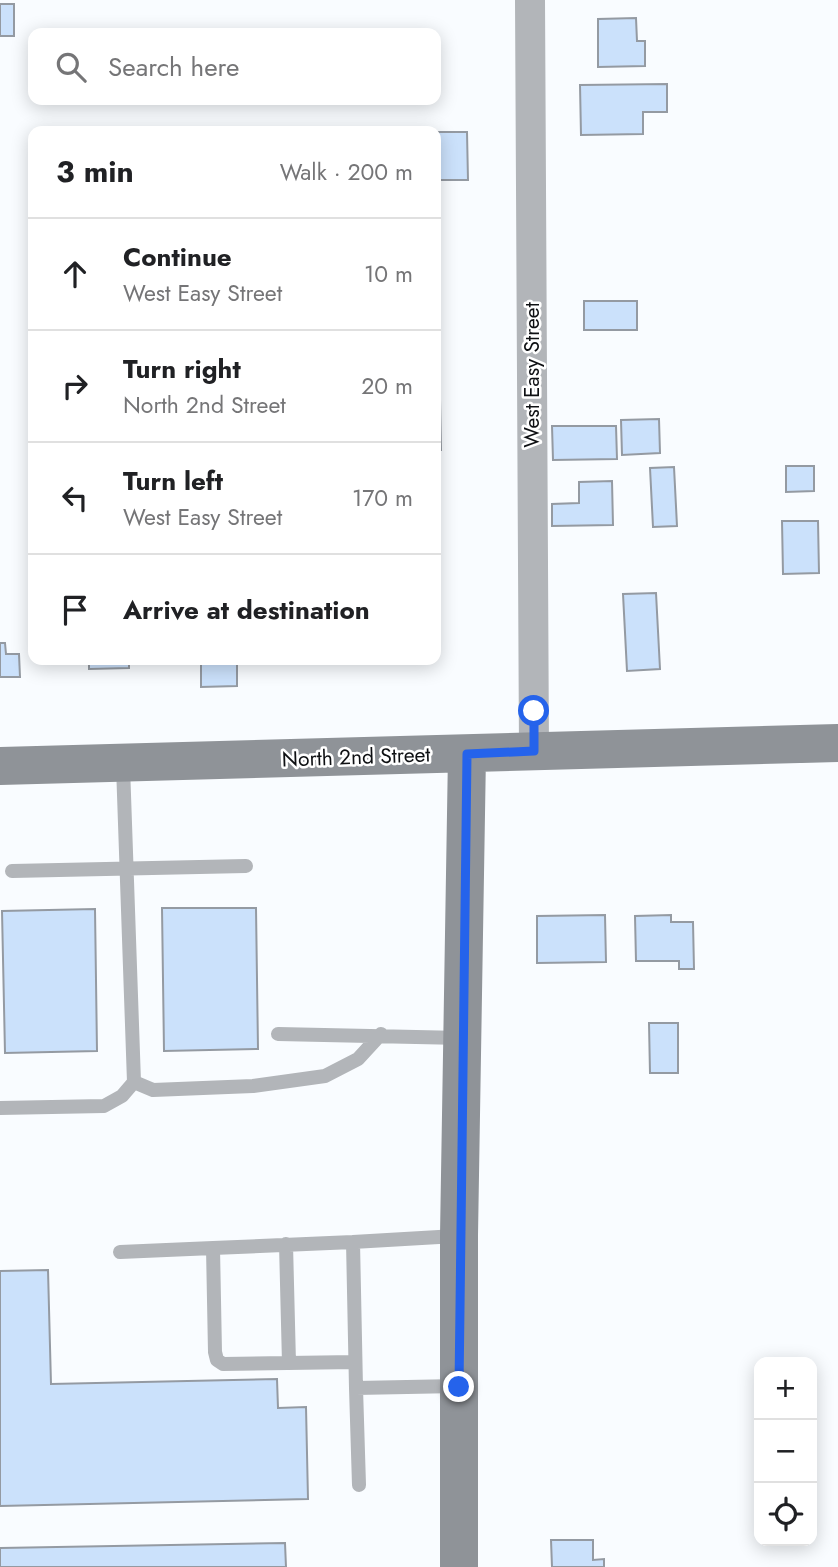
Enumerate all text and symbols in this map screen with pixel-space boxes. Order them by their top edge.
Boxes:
search box [28,28,441,105]
icon: search [52,48,90,86]
text: Search here [108,48,240,86]
text: 3 min [56,150,134,193]
text: Walk · 200 m [280,155,413,189]
text: Continue [123,238,232,276]
icon: ahead [56,255,94,293]
text: 10 m [364,257,413,291]
text: West Easy Street [123,276,282,310]
street label: West Easy Street [517,302,547,448]
text: Turn right [123,350,241,388]
icon: right [56,367,94,405]
text: 20 m [361,369,413,403]
text: North 2nd Street [123,388,286,422]
text: Turn left [123,462,223,500]
icon: left [56,479,94,517]
text: 170 m [352,481,413,515]
text: West Easy Street [123,500,282,534]
icon: arrive [56,591,94,629]
text: Arrive at destination [123,591,370,629]
route start [518,695,549,726]
street label: North 2nd Street [281,739,431,775]
map controls [754,1357,817,1546]
button: + [754,1357,817,1420]
route end [443,1371,474,1402]
button: − [754,1420,817,1483]
button: locate [754,1483,817,1546]

